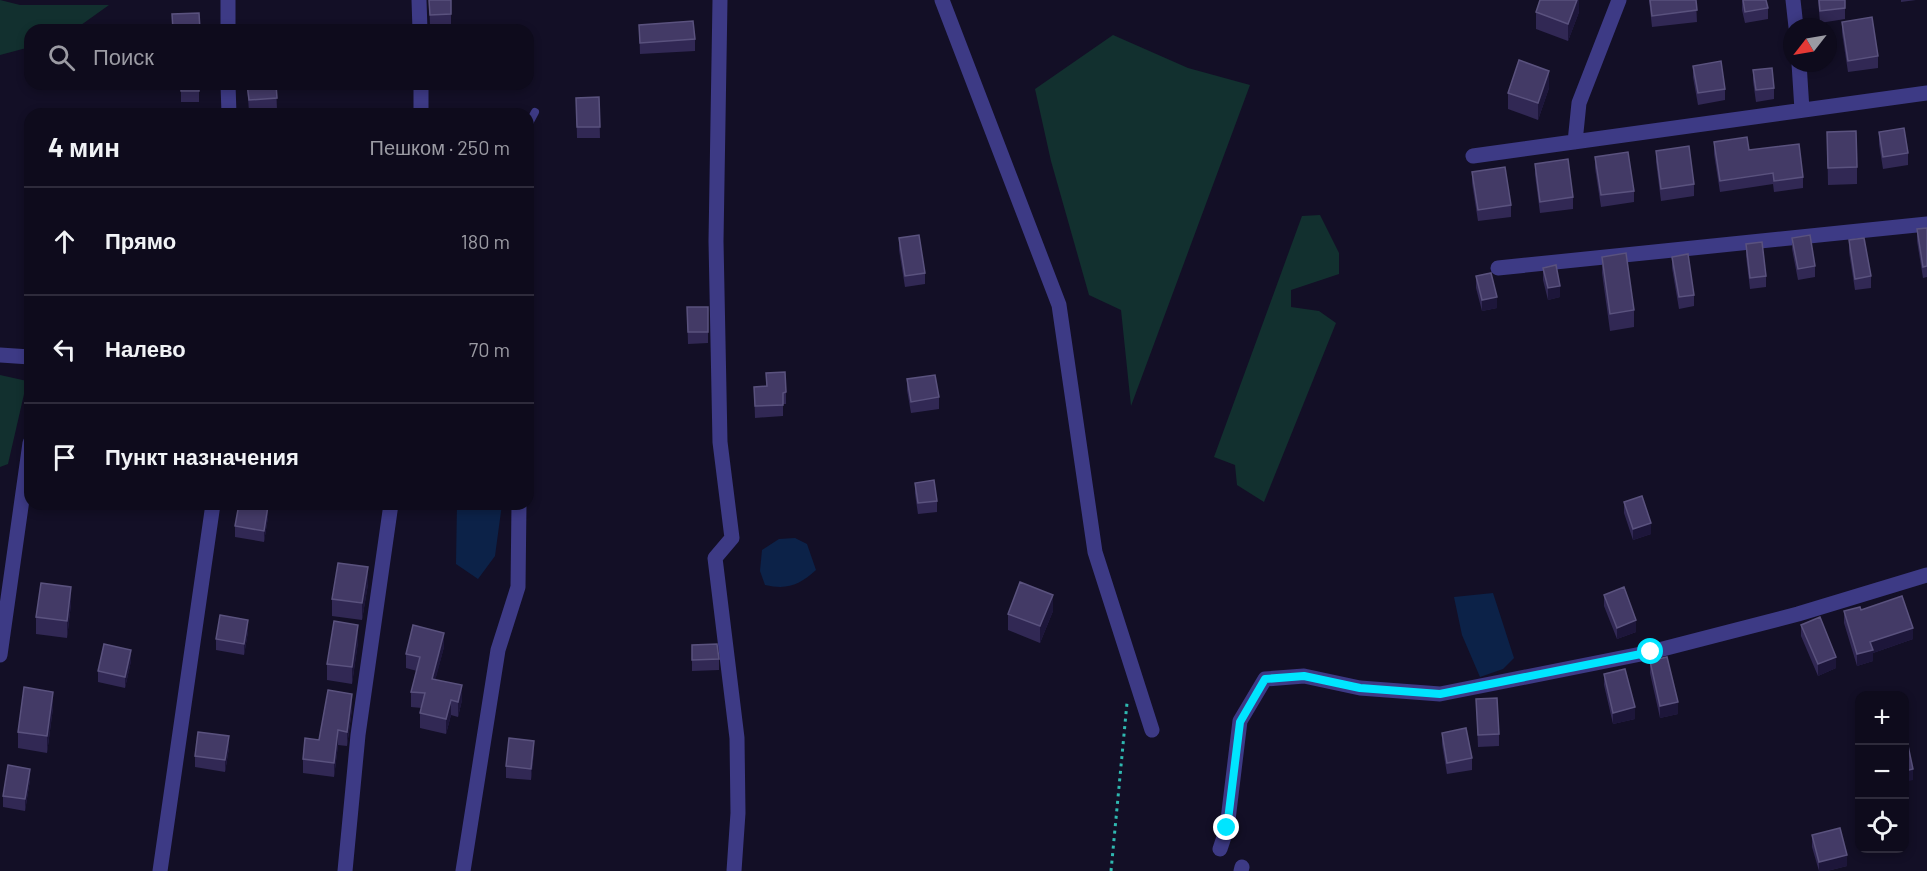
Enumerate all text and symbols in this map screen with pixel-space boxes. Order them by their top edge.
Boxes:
north arrow [1783,18,1837,72]
search box [24,24,534,90]
icon: search [45,41,78,74]
text: Поиск [93,43,154,69]
text: 4 мин [48,131,120,162]
text: Пешком · 250 m [370,135,510,159]
icon: ahead [48,225,81,258]
text: Прямо [105,227,176,253]
text: 180 m [461,229,510,253]
icon: left [48,333,81,366]
text: Налево [105,335,186,361]
text: 70 m [469,337,510,361]
icon: arrive [48,441,81,474]
text: Пункт назначения [105,443,299,469]
route start [1637,638,1663,664]
map controls [1855,691,1909,853]
button: + [1855,691,1909,745]
button: − [1855,745,1909,799]
button: locate [1855,799,1909,853]
route end [1213,814,1239,840]

